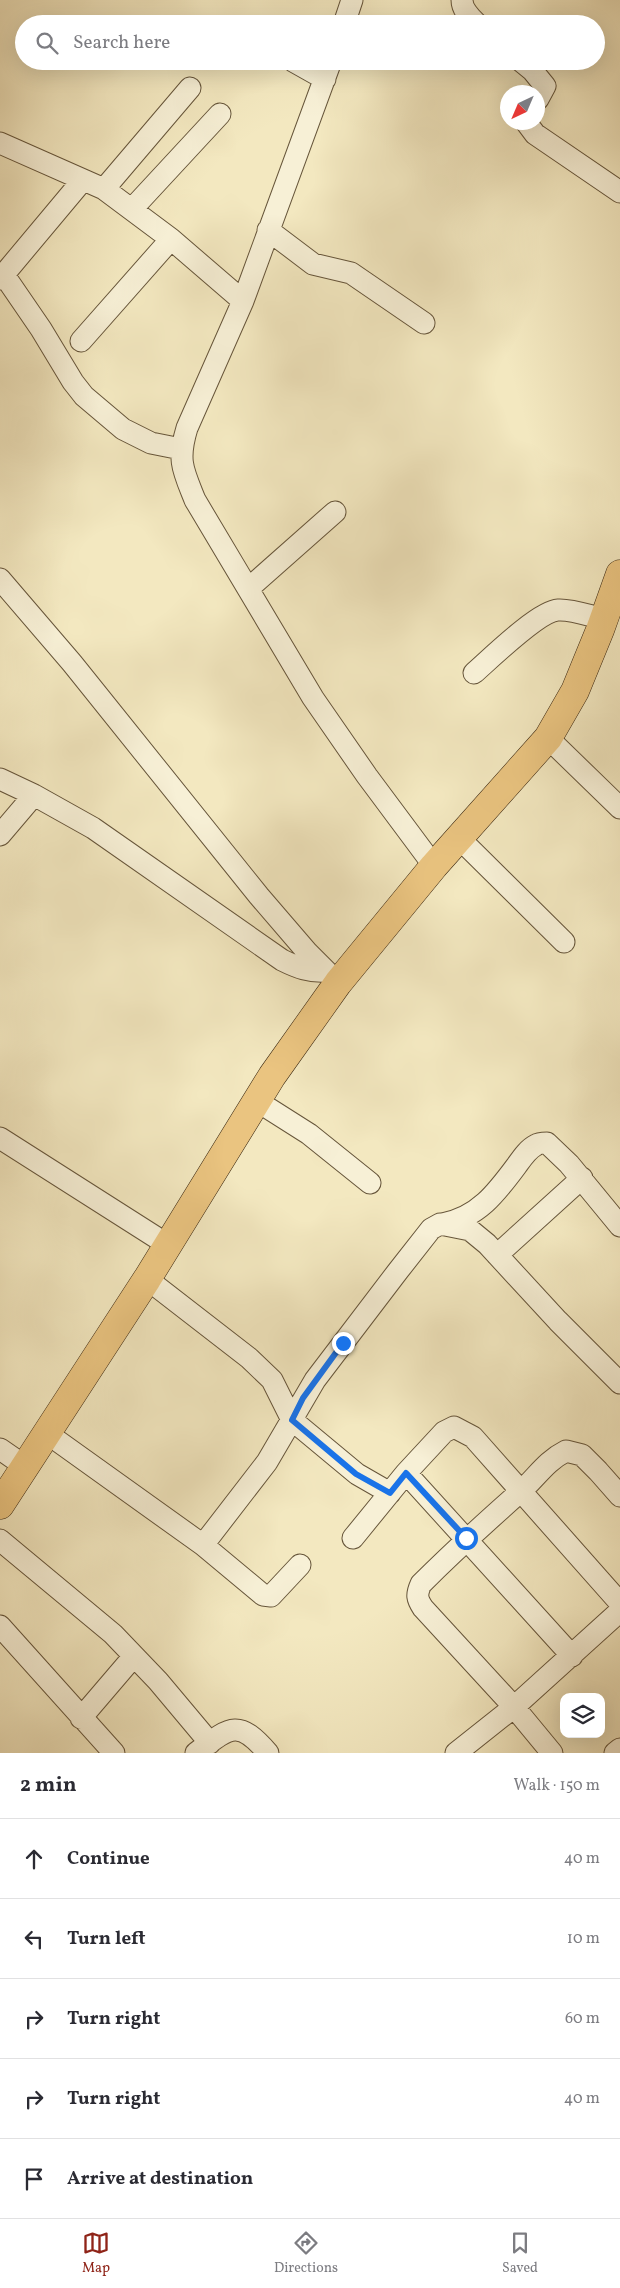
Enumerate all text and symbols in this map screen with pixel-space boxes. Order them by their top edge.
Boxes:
search box [15,15,605,70]
icon: search [33,29,61,57]
text: Search here [73,30,170,56]
north arrow [500,85,545,130]
route end [332,1332,355,1355]
route start [455,1527,478,1550]
map controls [560,1693,605,1738]
button: layers [560,1693,605,1738]
text: 2 min [20,1771,77,1800]
text: Walk · 150 m [514,1775,600,1797]
icon: ahead [20,1845,48,1873]
text: Continue [67,1846,150,1872]
text: 40 m [564,1848,600,1870]
icon: left [20,1925,48,1953]
text: Turn left [67,1926,146,1952]
text: 10 m [567,1928,600,1950]
icon: right [20,2005,48,2033]
text: Turn right [67,2006,160,2032]
text: 60 m [565,2008,600,2030]
icon: right [20,2085,48,2113]
text: Turn right [67,2086,160,2112]
text: 40 m [564,2088,600,2110]
icon: arrive [20,2165,48,2193]
text: Arrive at destination [67,2166,253,2192]
tab: Map [82,2229,110,2278]
tab: Directions [274,2229,338,2278]
tab: Saved [502,2229,538,2278]

